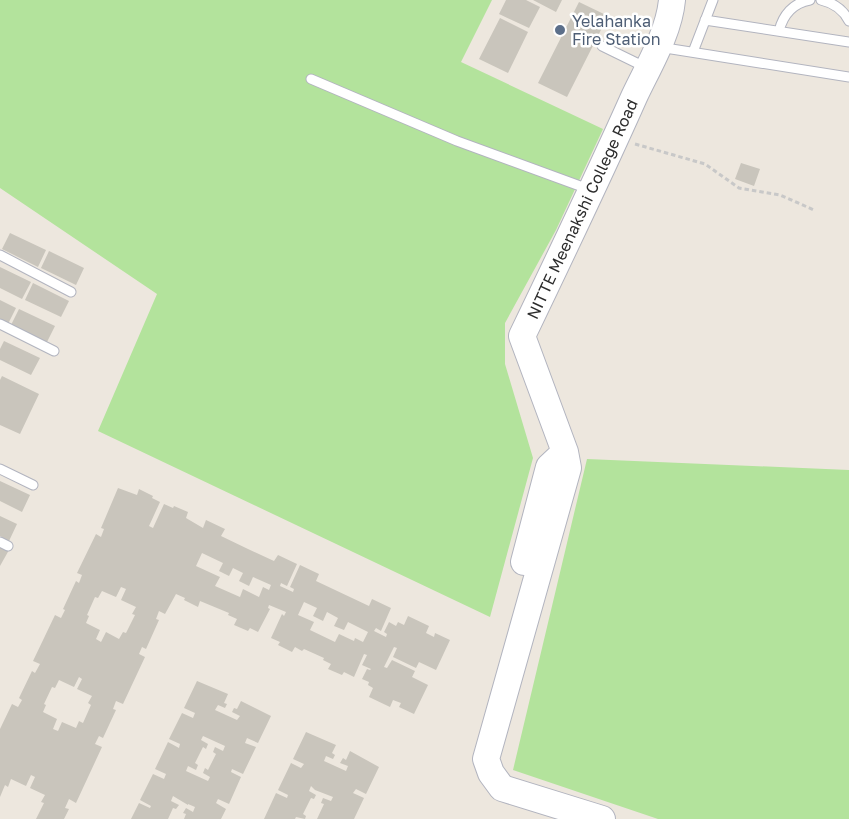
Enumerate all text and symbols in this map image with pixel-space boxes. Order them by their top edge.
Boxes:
place label: Yelahanka Fire Station [572,11,661,49]
marker: Yelahanka Fire Station [553,23,567,37]
street label: NITTE Meenakshi College Road [522,96,642,322]

